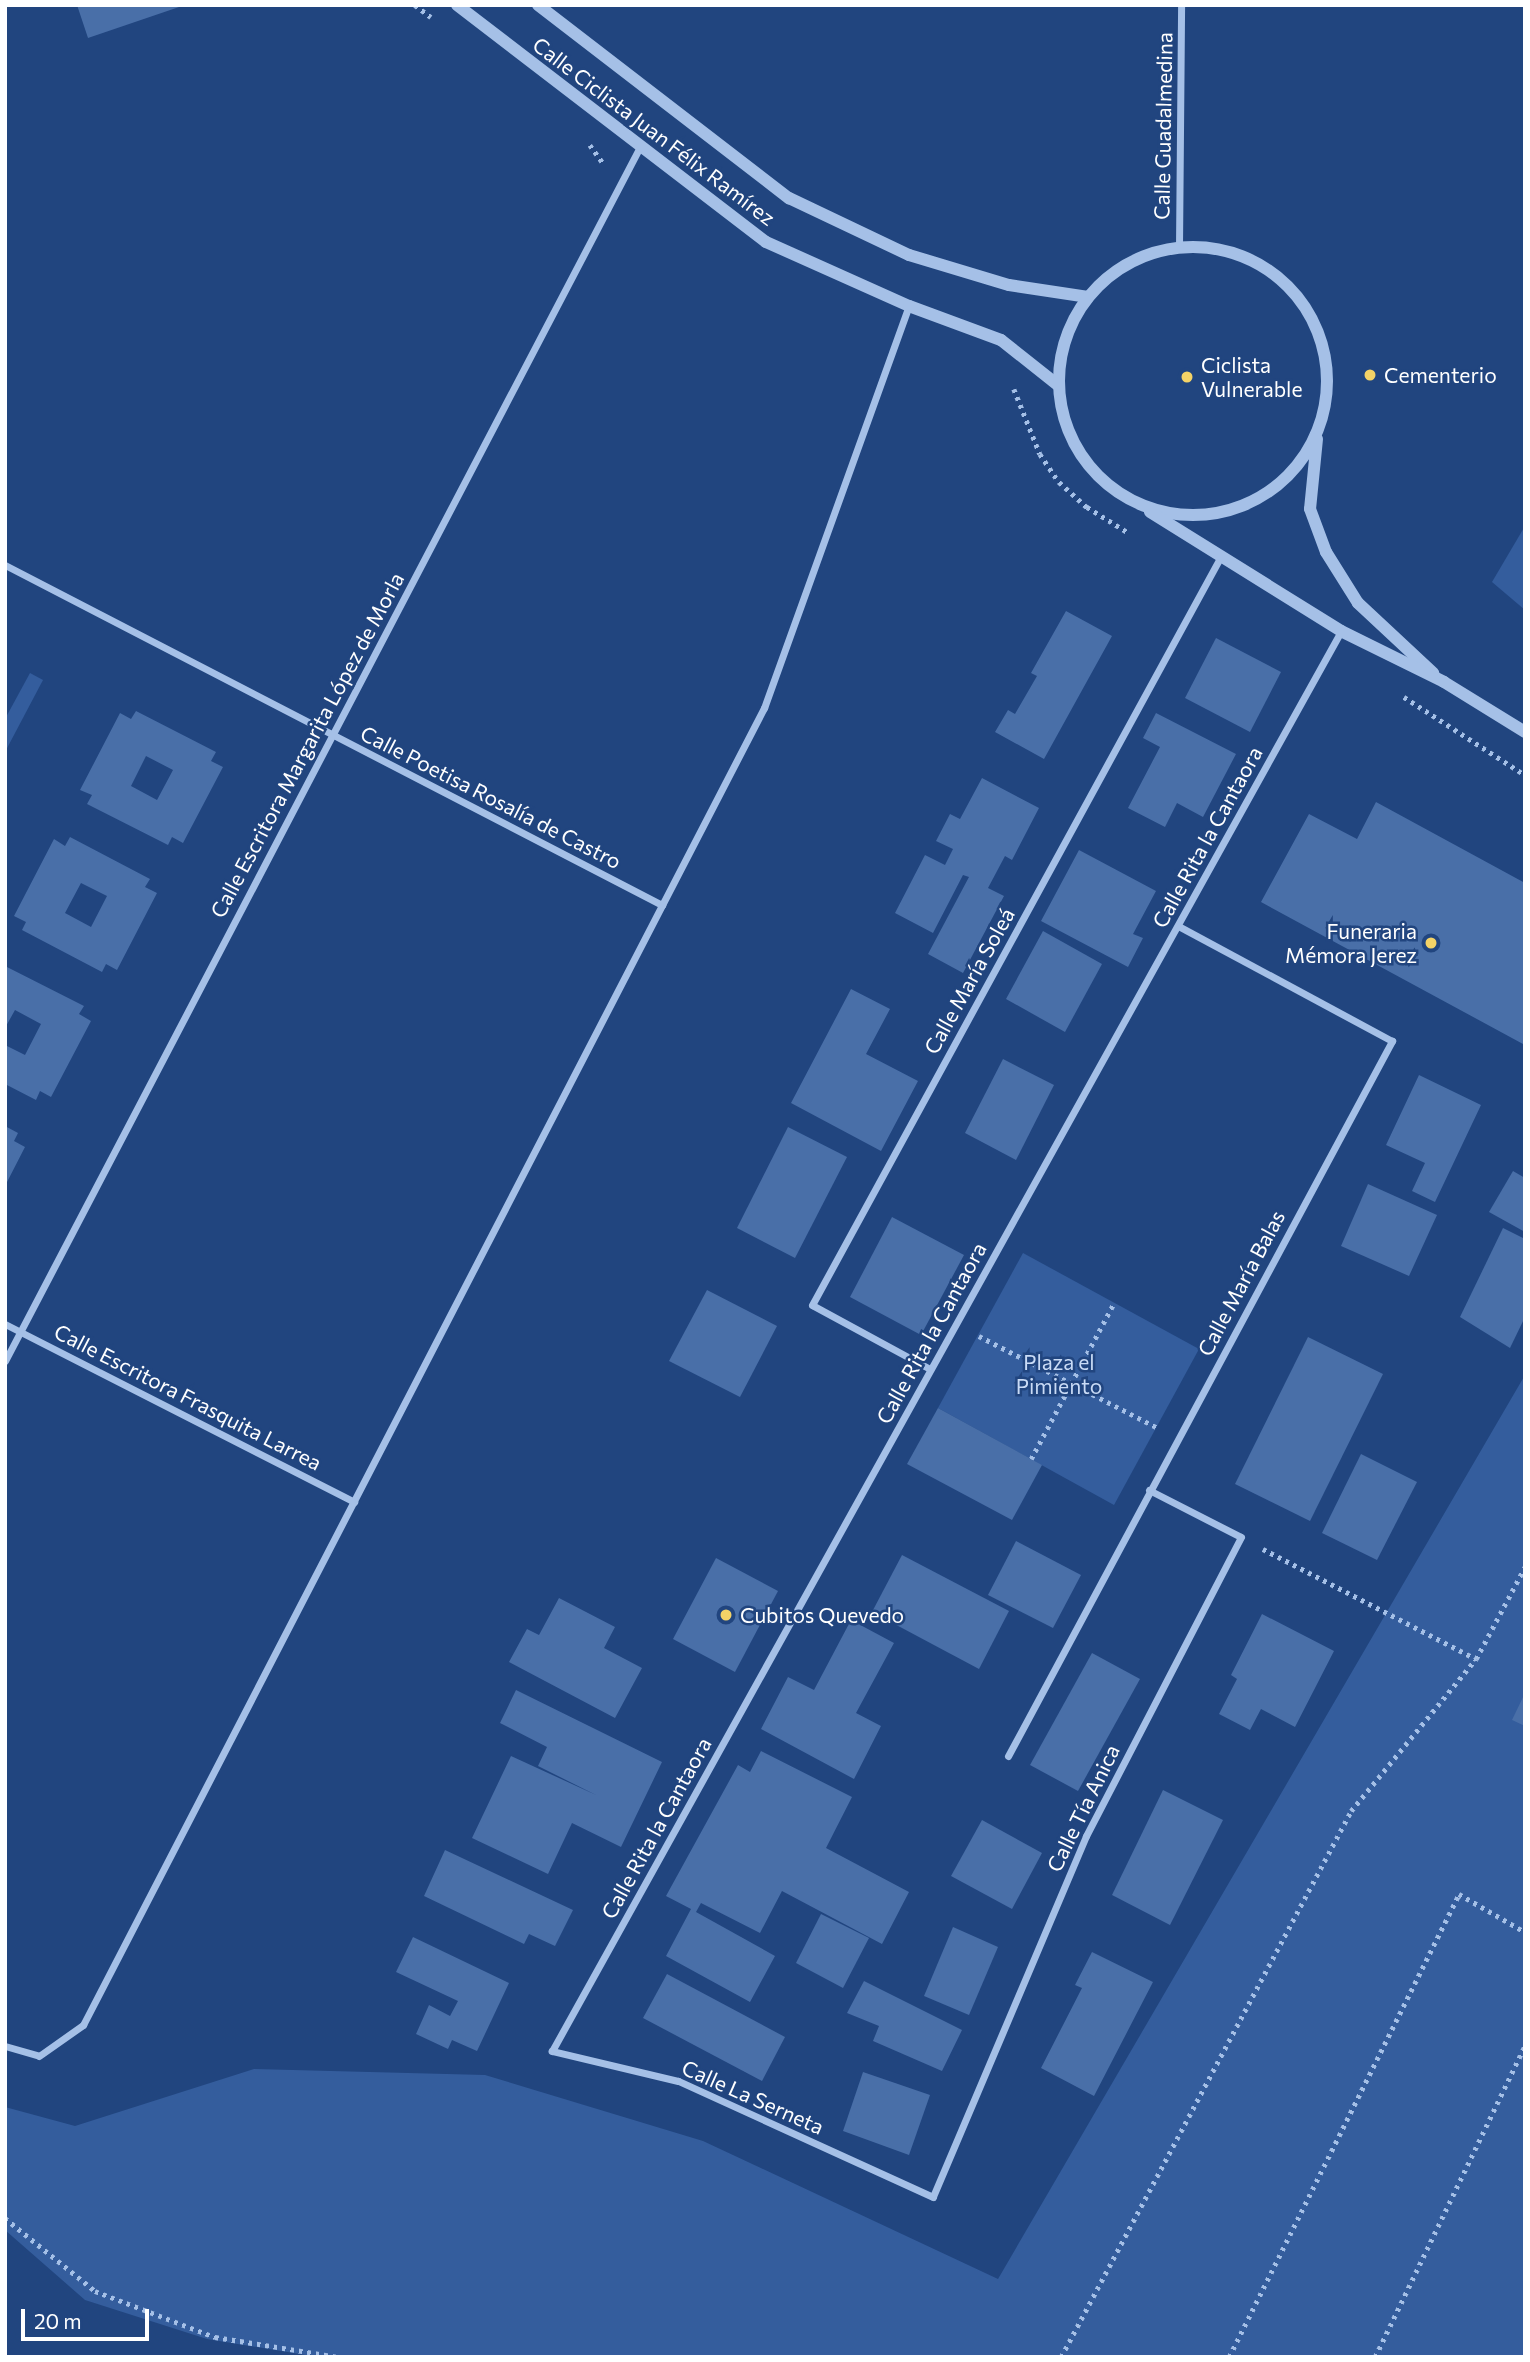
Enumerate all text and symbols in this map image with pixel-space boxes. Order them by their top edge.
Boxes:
street label: Calle Ciclista Juan Félix Ramírez [528,32,780,230]
street label: Calle Guadalmedina [1149,32,1177,220]
place label: Ciclista Vulnerable [1201,352,1303,402]
place label: Cementerio [1384,362,1497,388]
marker: Cementerio [1362,367,1378,383]
marker: Ciclista Vulnerable [1179,369,1195,385]
street label: Calle Escritora Margarita López de Morla [205,568,409,922]
street label: Calle Poetisa Rosalía de Castro [356,720,626,874]
street label: Calle Rita la Cantaora [1147,742,1267,932]
street label: Calle María Soleá [918,904,1020,1058]
place label: Funeraria Mémora Jerez [1285,918,1417,968]
marker: Funeraria Mémora Jerez [1423,935,1439,951]
street label: Calle María Balas [1192,1206,1290,1360]
street label: Calle Rita la Cantaora [871,1238,991,1428]
street label: Calle Escritora Frasquita Larrea [50,1318,326,1476]
park label: Plaza el Pimiento [1016,1349,1102,1399]
place label: Cubitos Quevedo [740,1602,904,1628]
marker: Cubitos Quevedo [718,1607,734,1623]
street label: Calle Rita la Cantaora [596,1733,716,1923]
street label: Calle Tía Anica [1041,1740,1125,1876]
street label: Calle La Serneta [678,2054,828,2140]
scale bar [24,2296,152,2340]
text: 20 m [34,2308,82,2333]

